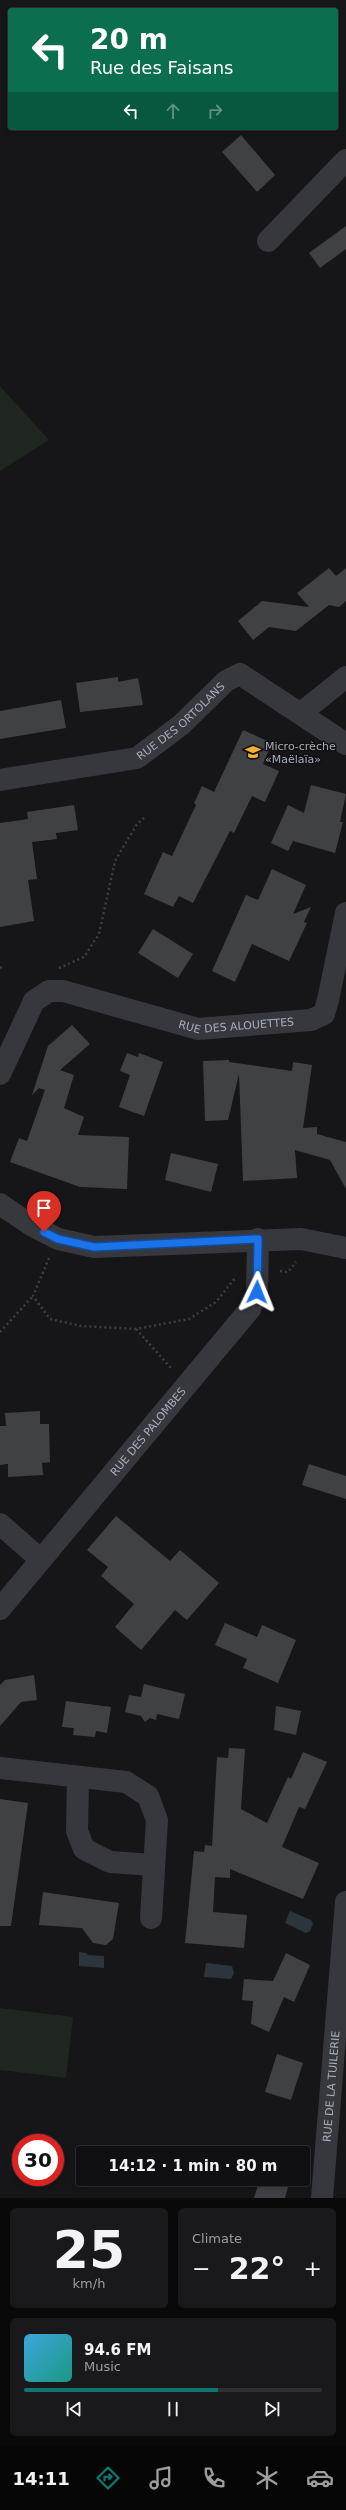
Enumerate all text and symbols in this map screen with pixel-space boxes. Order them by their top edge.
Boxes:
text: 20 m [90,23,168,56]
icon: left [24,24,76,76]
text: Rue des Faisans [90,57,233,78]
icon: left [120,100,142,122]
icon: ahead [162,100,184,122]
icon: right [204,100,226,122]
street label: RUE DES ORTOLANS [134,680,228,763]
place label: Micro-crèche «Maëlaïa» [265,740,336,766]
school or university icon: Micro-crèche «Maëlaïa» [244,743,262,761]
street label: RUE DES ALOUETTES [177,1015,295,1036]
pin [27,1191,61,1232]
icon: arrive [33,1197,55,1219]
position arrow [236,1271,278,1313]
street label: RUE DES PALOMBES [108,1385,189,1479]
street label: RUE DE LA TUILERIE [321,2030,343,2143]
speed limit sign: 30 [12,2134,64,2186]
text: 14:12 · 1 min · 80 m [109,2157,277,2175]
text: 25 [53,2220,125,2280]
text: Climate [192,2231,242,2246]
text: 22° [229,2251,285,2286]
text: − [192,2256,210,2281]
text: + [304,2256,322,2281]
text: km/h [73,2276,105,2291]
text: 94.6 FM [84,2341,151,2359]
text: Music [84,2359,121,2374]
icon: previous [63,2398,85,2420]
icon: pause [162,2398,184,2420]
icon: next [261,2398,283,2420]
icon: directions [94,2464,122,2492]
icon: music [147,2464,175,2492]
icon: phone [200,2464,228,2492]
icon: climate [253,2464,281,2492]
icon: car [306,2464,334,2492]
text: 14:11 [12,2468,70,2489]

